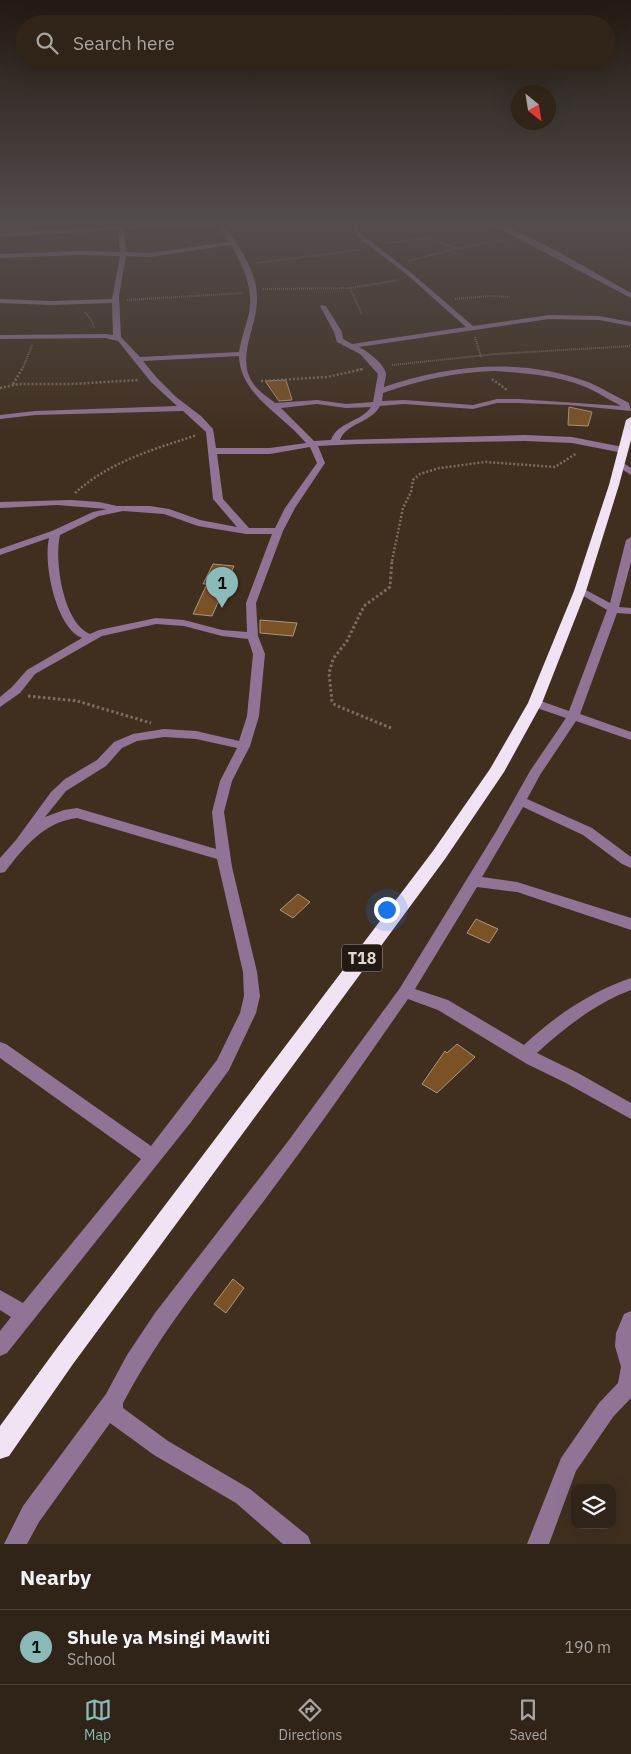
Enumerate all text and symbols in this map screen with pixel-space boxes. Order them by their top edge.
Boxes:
search box [15,15,616,70]
icon: search [33,29,61,57]
text: Search here [73,31,175,55]
north arrow [511,85,556,130]
pin: 1 [206,567,238,608]
your location [374,897,400,923]
road number: T18 [342,944,382,971]
map controls [571,1484,616,1529]
button: layers [571,1484,616,1529]
text: Nearby [20,1563,91,1591]
text: Shule ya Msingi Mawiti [67,1625,270,1649]
text: 1 [31,1637,41,1657]
text: 190 m [564,1637,611,1657]
text: School [67,1649,116,1669]
tab: Map [84,1696,112,1744]
tab: Directions [279,1696,342,1744]
tab: Saved [509,1696,547,1744]

